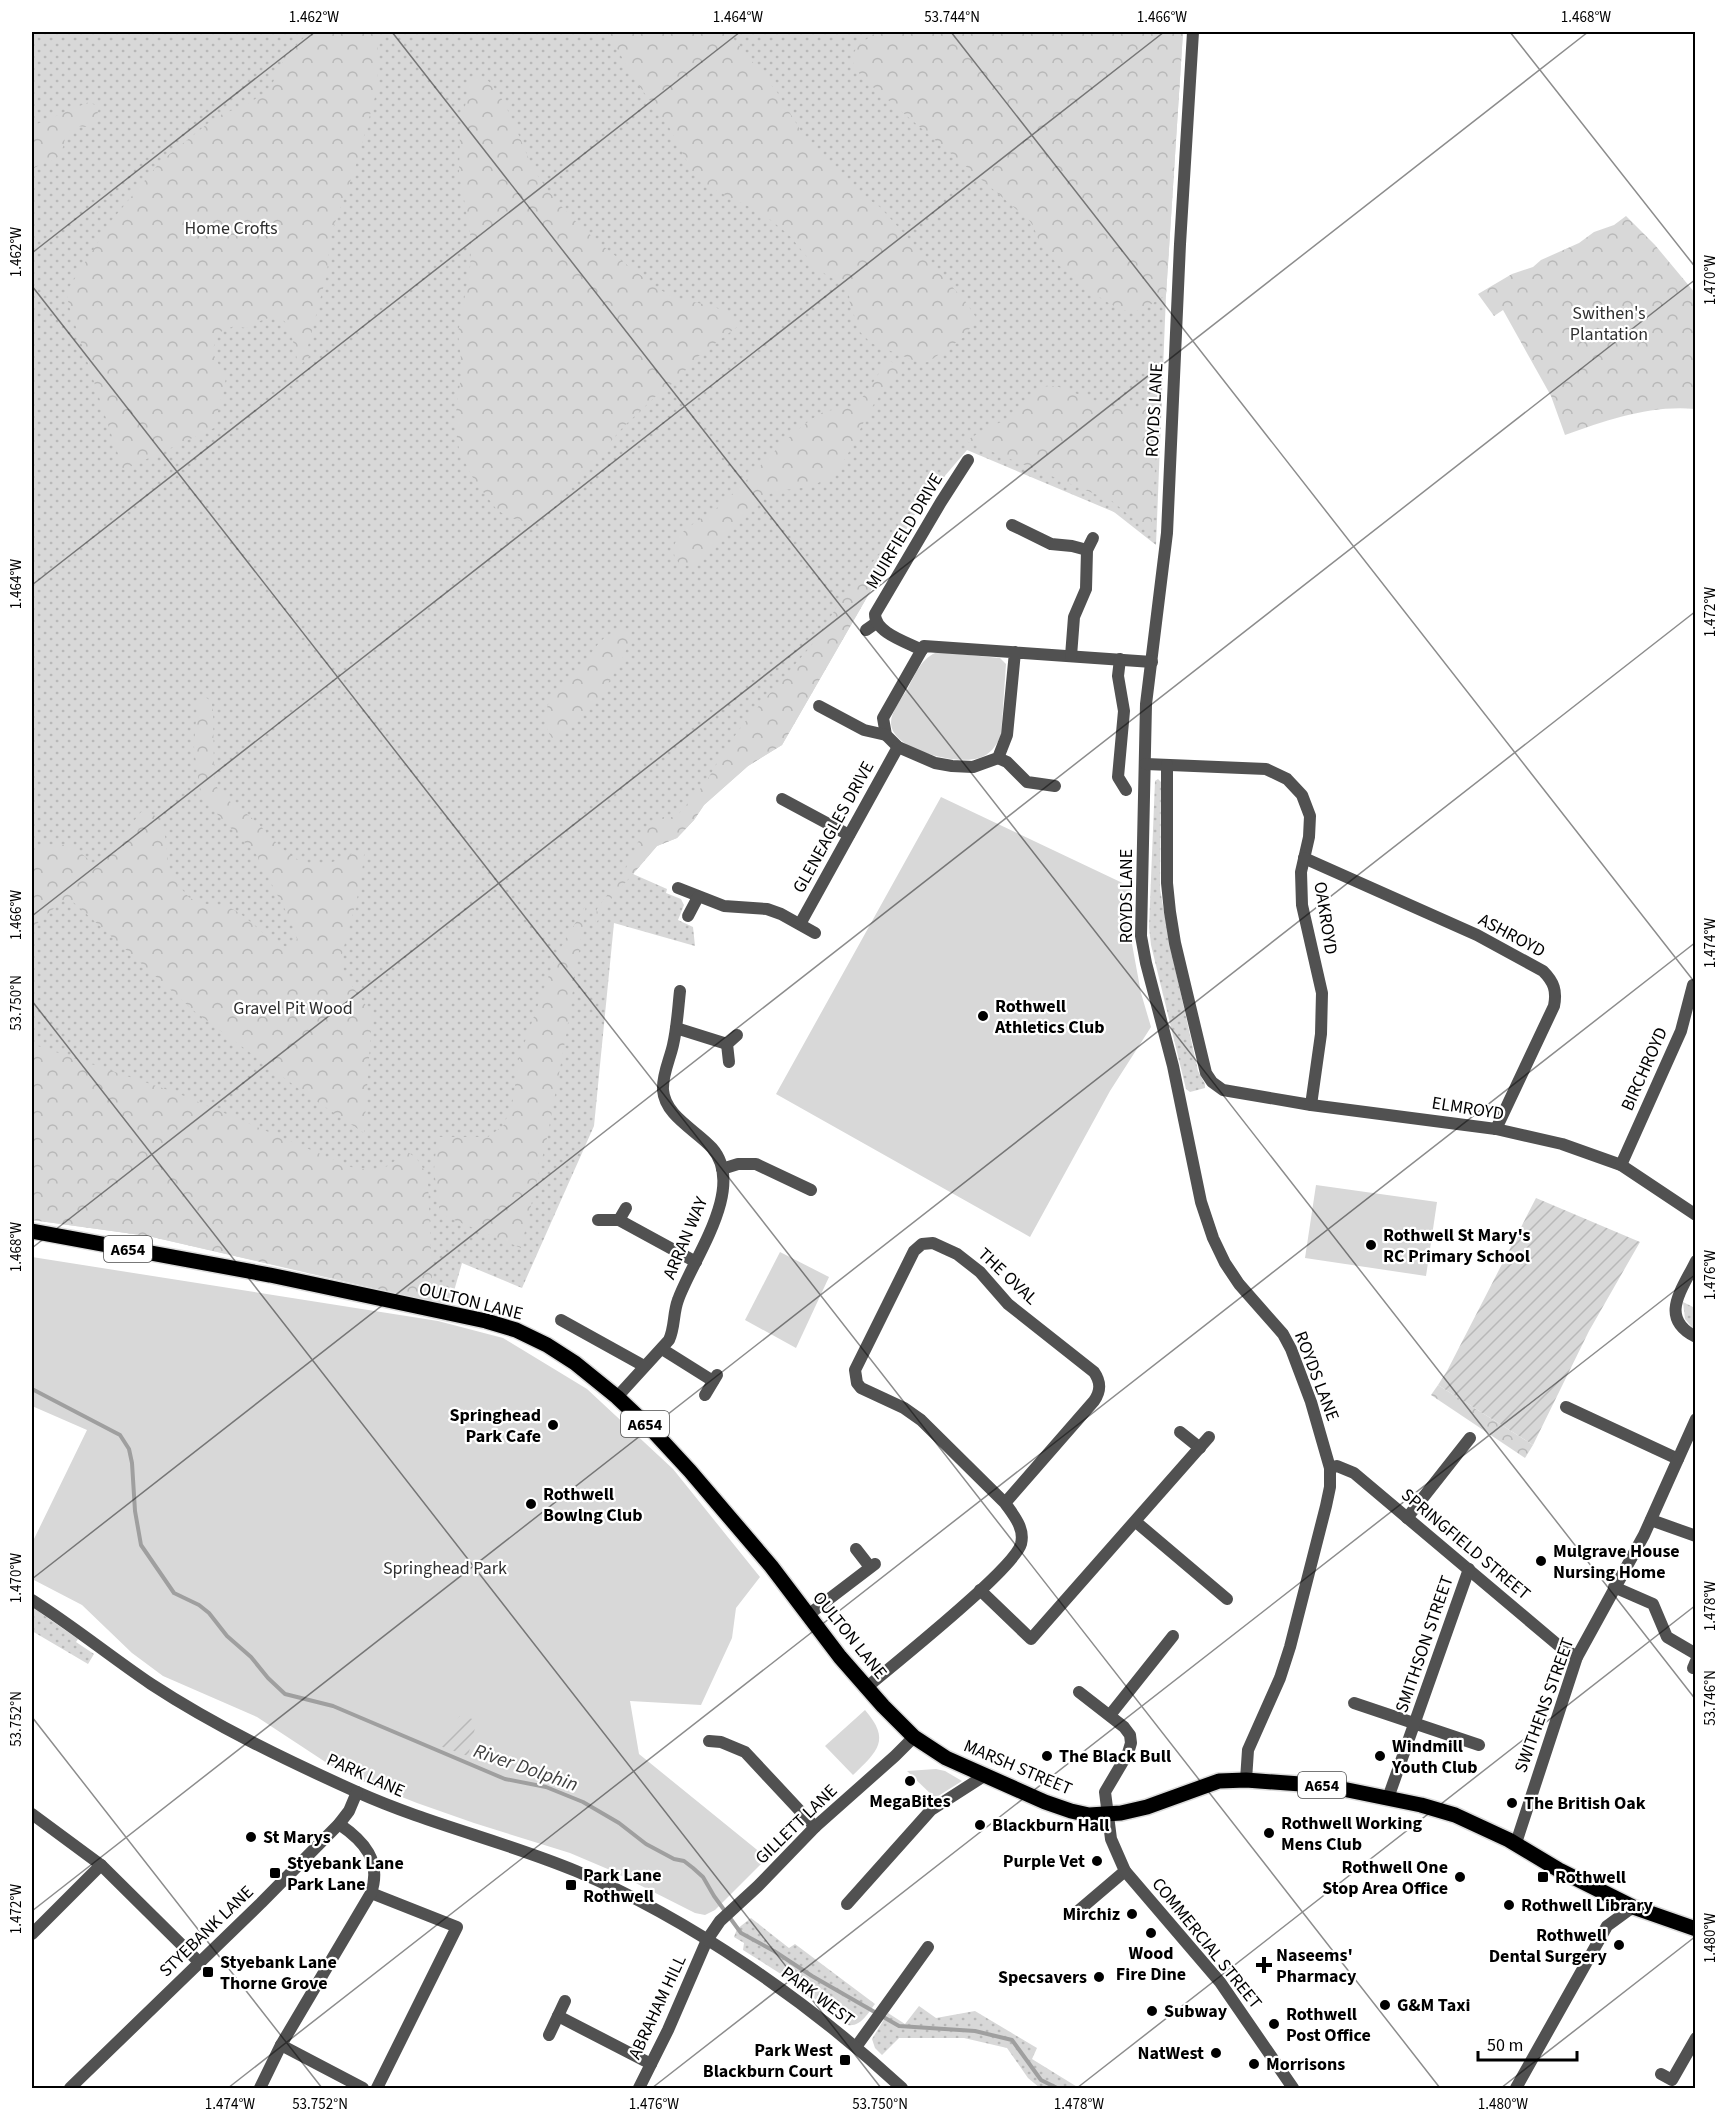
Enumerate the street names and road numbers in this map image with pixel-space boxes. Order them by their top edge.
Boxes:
street label: ROYDS LANE [1140,362,1169,458]
street label: MUIRFIELD DRIVE [860,469,949,594]
street label: GLENEAGLES DRIVE [787,757,880,898]
street label: ROYDS LANE [1114,849,1139,943]
street label: OAKROYD [1307,880,1344,956]
street label: ASHROYD [1474,907,1550,964]
street label: BIRCHROYD [1615,1023,1674,1115]
street label: ELMROYD [1430,1090,1506,1127]
street label: ARRAN WAY [657,1193,714,1283]
road number: A654 [104,1236,152,1262]
street label: THE OVAL [972,1242,1043,1311]
street label: OULTON LANE [416,1277,525,1326]
street label: ROYDS LANE [1288,1328,1345,1425]
road number: A654 [621,1411,669,1437]
street label: SPRINGFIELD STREET [1396,1483,1536,1606]
street label: SMITHSON STREET [1389,1572,1460,1716]
street label: OULTON LANE [806,1586,893,1684]
street label: SWITHENS STREET [1508,1634,1581,1776]
street label: MARSH STREET [960,1733,1076,1802]
street label: PARK LANE [323,1747,409,1804]
road number: A654 [1298,1772,1346,1798]
street label: GILLETT LANE [750,1779,843,1870]
street label: COMMERCIAL STREET [1146,1872,1268,2015]
street label: STYEBANK LANE [154,1880,259,1983]
street label: ABRAHAM HILL [622,1951,693,2063]
street label: PARK WEST [776,1961,860,2032]

